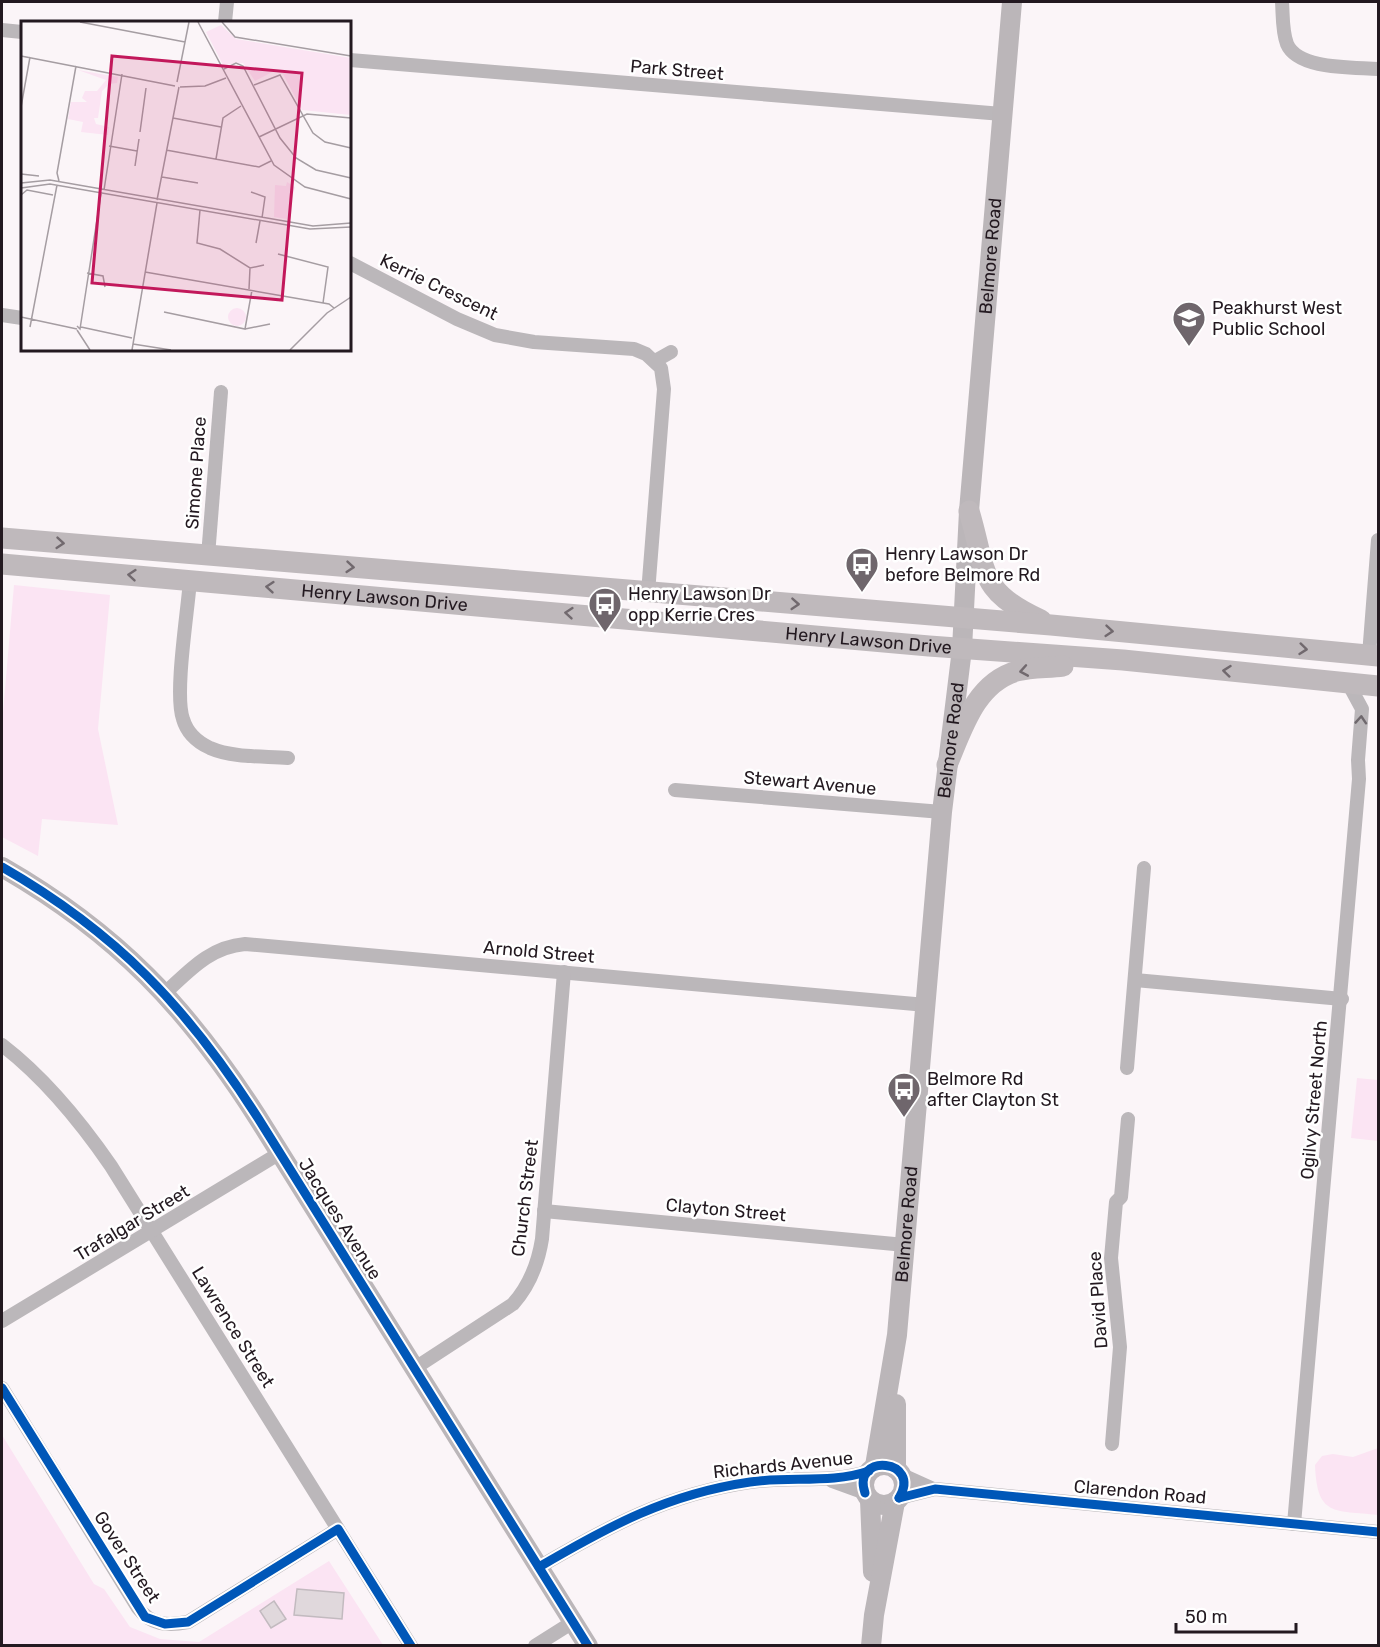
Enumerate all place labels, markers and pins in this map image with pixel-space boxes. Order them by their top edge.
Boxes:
place label: Peakhurst West Public School [1212,297,1342,340]
school or university icon: Peakhurst West Public School [1171,300,1207,347]
place label: Henry Lawson Dr before Belmore Rd [885,543,1040,586]
bus stop icon: Henry Lawson Dr before Belmore Rd [844,546,880,593]
place label: Henry Lawson Dr opp Kerrie Cres [628,583,771,626]
bus stop icon: Henry Lawson Dr opp Kerrie Cres [587,586,623,633]
place label: Belmore Rd after Clayton St [927,1068,1059,1111]
bus stop icon: Belmore Rd after Clayton St [886,1071,922,1118]

